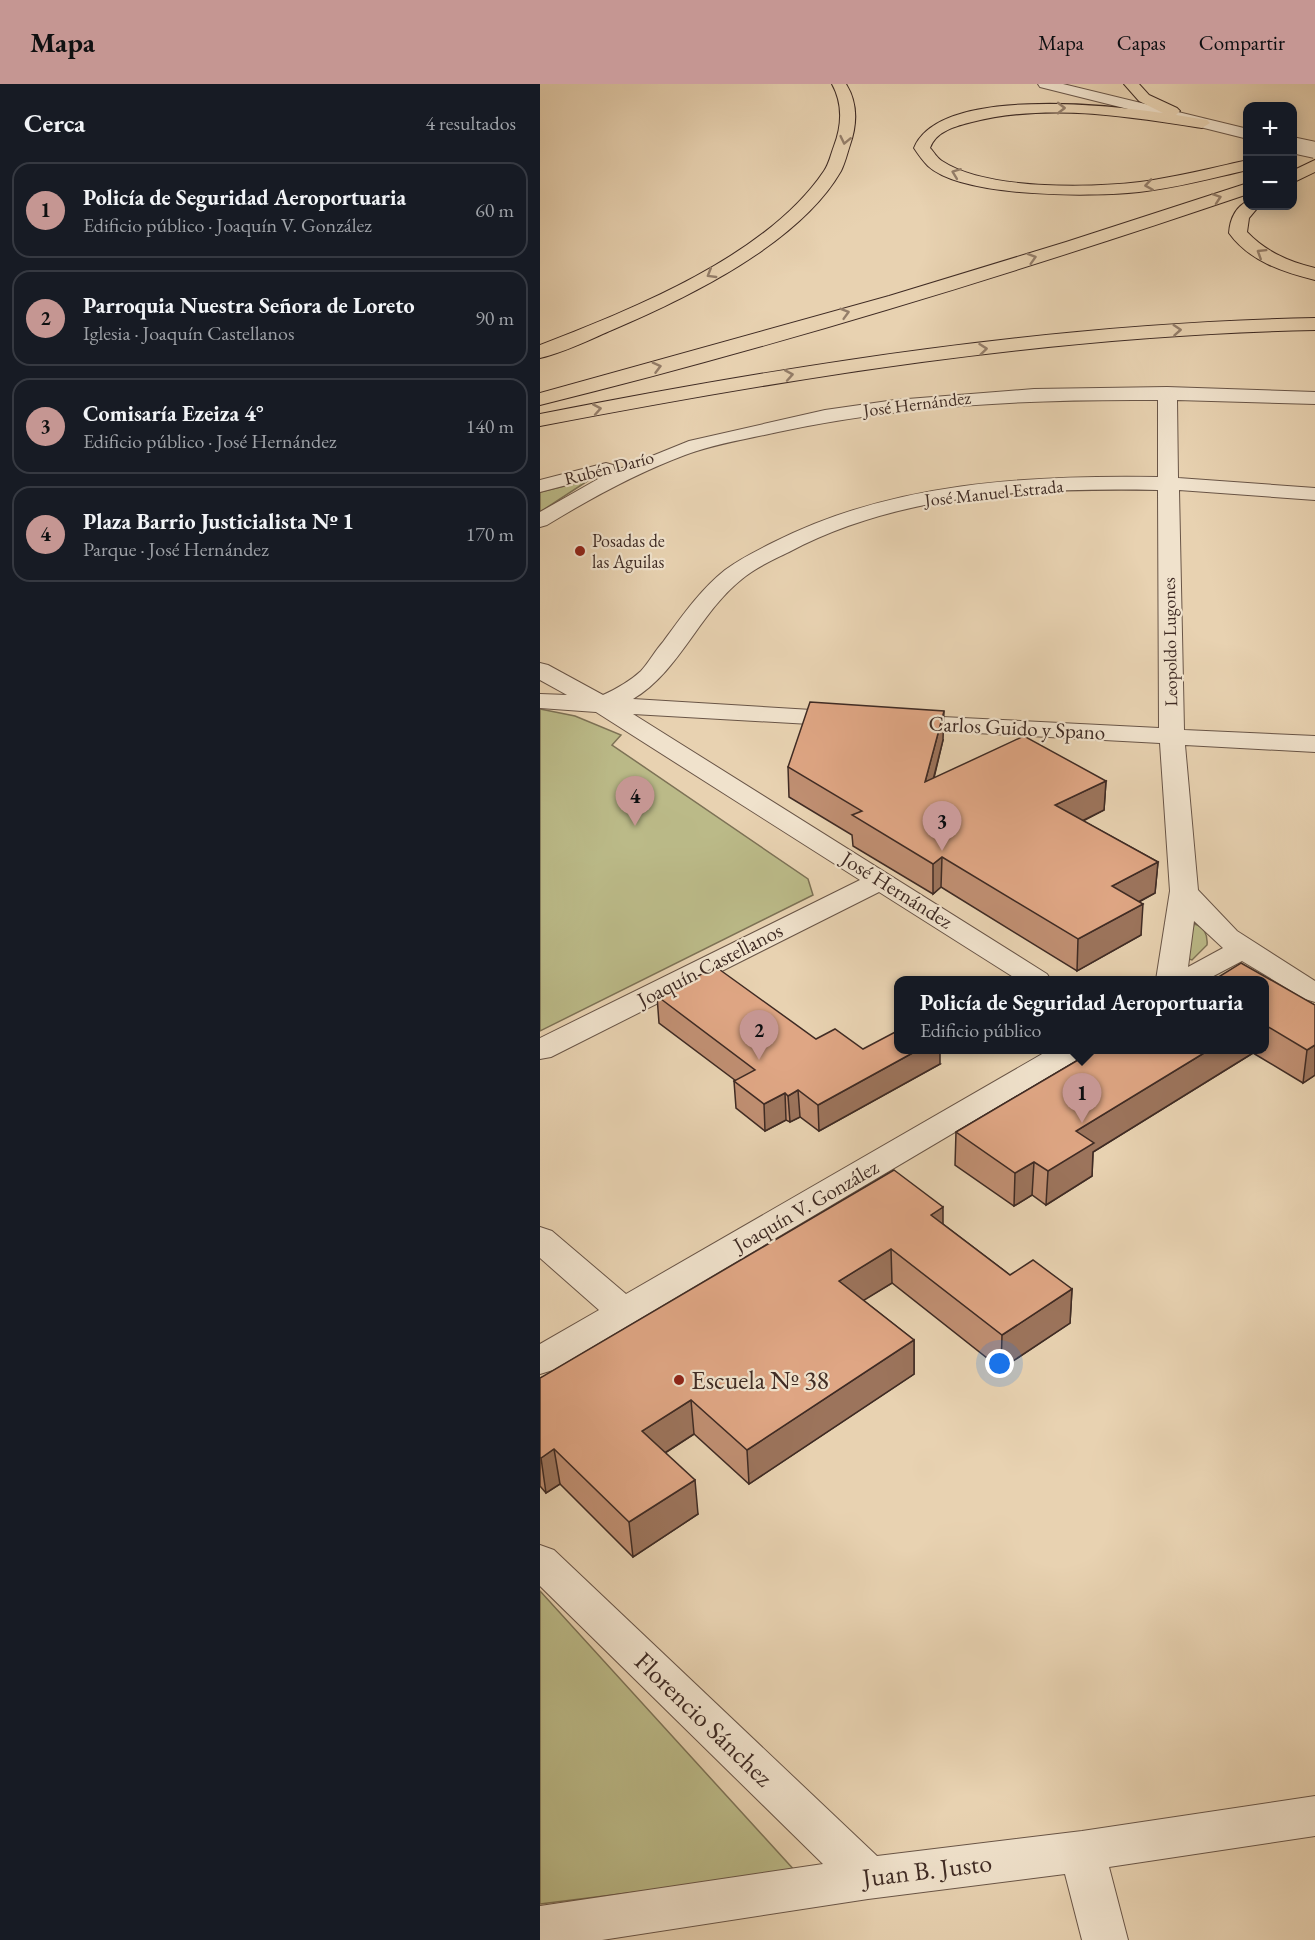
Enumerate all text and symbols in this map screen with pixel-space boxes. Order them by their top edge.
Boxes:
text: Mapa [30,24,95,60]
text: Mapa [1038,29,1084,56]
text: Capas [1117,29,1166,56]
text: Compartir [1199,29,1285,56]
one-way arrow [1056,102,1065,114]
map controls [1243,102,1297,210]
button: + [1243,102,1297,156]
text: Cerca [24,106,85,140]
text: 4 resultados [425,110,516,136]
one-way arrow [839,135,852,145]
button: − [1243,156,1297,210]
one-way arrow [951,168,962,181]
one-way arrow [1144,179,1154,191]
text: Policía de Seguridad Aeroportuaria [83,183,406,212]
one-way arrow [1211,193,1222,206]
text: 1 [40,197,51,223]
text: 60 m [475,197,514,223]
text: Edificio público · Joaquín V. González [83,212,372,238]
one-way arrow [1257,248,1267,260]
one-way arrow [1026,253,1037,265]
one-way arrow [707,267,717,279]
text: Parroquia Nuestra Señora de Loreto [83,291,415,320]
text: 2 [40,305,51,331]
text: 90 m [475,305,514,331]
one-way arrow [839,308,850,320]
text: Iglesia · Joaquín Castellanos [83,320,294,346]
one-way arrow [1172,324,1181,337]
one-way arrow [978,344,987,356]
one-way arrow [652,362,662,375]
one-way arrow [784,369,794,382]
street label: José Hernández [860,385,972,422]
text: Comisaría Ezeiza 4° [83,399,264,428]
one-way arrow [592,403,602,416]
text: 3 [40,413,51,439]
text: 140 m [466,413,514,439]
text: Edificio público · José Hernández [83,428,337,454]
street label: Rubén Darío [562,445,656,490]
street label: José Manuel Estrada [921,474,1065,511]
text: Plaza Barrio Justicialista Nº 1 [83,507,354,536]
text: 4 [40,521,51,547]
text: 170 m [466,521,514,547]
place label: Posadas de las Aguilas [592,529,665,573]
text: Parque · José Hernández [83,536,269,562]
marker: Posadas de las Aguilas [573,544,587,558]
street label: Leopoldo Lugones [1157,577,1182,707]
street label: Carlos Guido y Spano [928,709,1106,746]
pin: 4 [616,776,655,826]
pin: 3 [922,802,962,851]
street label: José Hernández [835,844,958,935]
street label: Joaquín Castellanos [631,916,787,1014]
popup [894,976,1269,1054]
text: Policía de Seguridad Aeroportuaria [920,988,1243,1017]
pin: 2 [740,1010,778,1060]
text: Edificio público [920,1017,1041,1043]
pin: 1 [1062,1074,1102,1123]
street label: Joaquín V. González [727,1153,883,1259]
your location [985,1349,1014,1378]
place label: Escuela Nº 38 [691,1363,829,1397]
marker: Escuela Nº 38 [672,1373,686,1387]
street label: Florencio Sánchez [627,1644,781,1794]
street label: Juan B. Justo [858,1845,994,1895]

